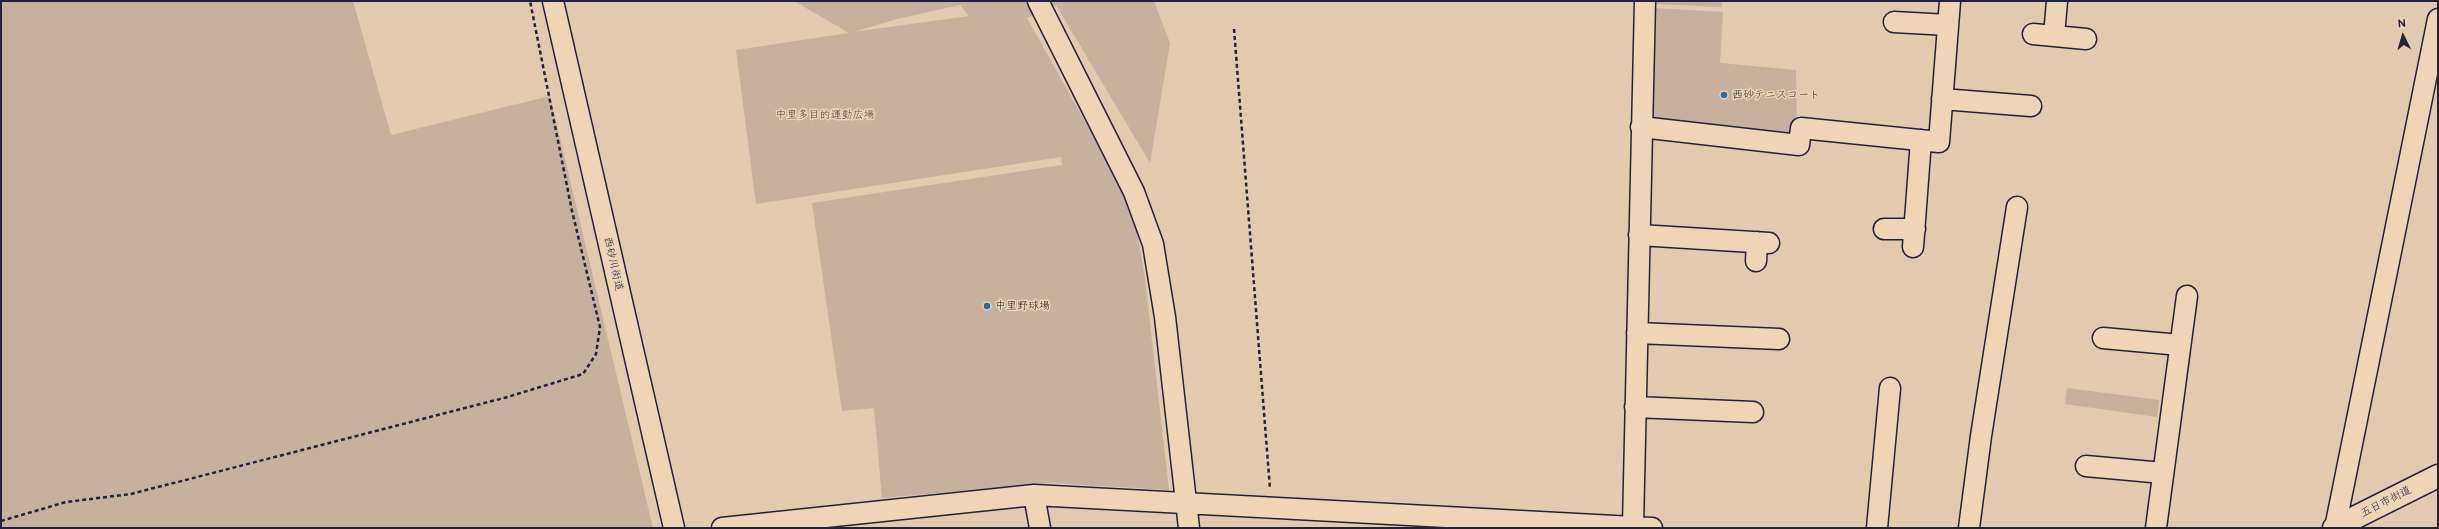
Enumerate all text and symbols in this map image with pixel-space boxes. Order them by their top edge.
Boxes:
north arrow [2383,16,2423,56]
text: N [2397,17,2407,30]
place label: 西砂テニスコート [1732,88,1820,102]
marker: 西砂テニスコート [1719,90,1729,100]
park label: 中里多目的運動広場 [776,108,874,122]
street label: 西砂川街道 [600,236,626,292]
place label: 中里野球場 [995,299,1050,313]
marker: 中里野球場 [982,301,992,311]
street label: 五日市街道 [2359,484,2413,520]

